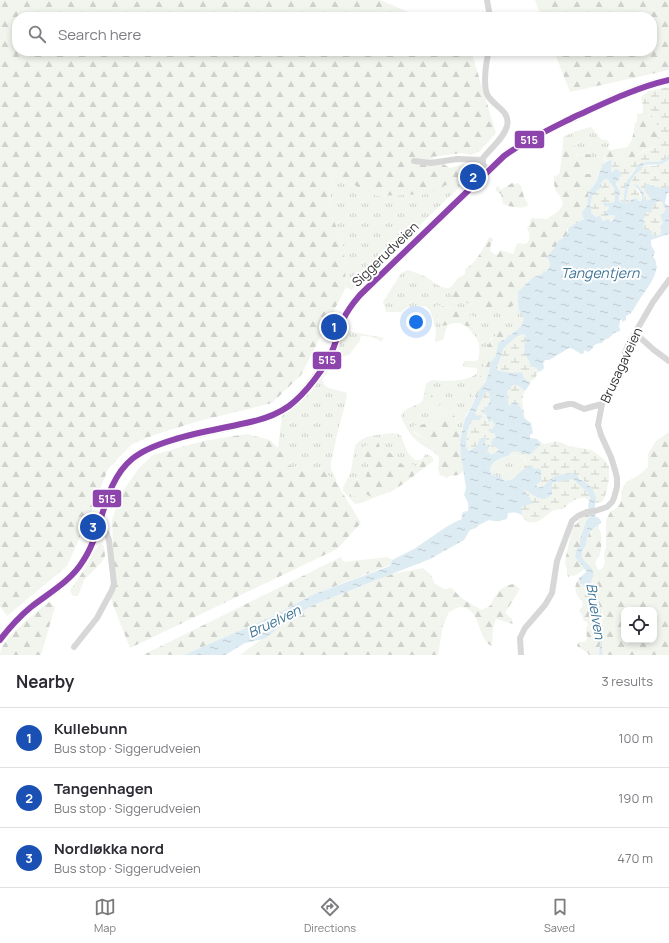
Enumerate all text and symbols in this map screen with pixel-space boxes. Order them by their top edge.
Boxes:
search box [12,12,657,56]
icon: search [26,23,48,45]
text: Search here [58,24,141,45]
line badge: 515 [514,130,545,149]
text: 515 [520,132,538,147]
pin: 2 [460,162,486,192]
street label: Siggerudveien [348,218,422,290]
water label: Tangentjern [561,263,640,282]
pin: 1 [321,312,347,342]
your location [406,312,426,332]
street label: Brusagaveien [596,324,646,406]
line badge: 515 [312,351,342,370]
text: 515 [318,352,336,367]
line badge: 515 [92,489,122,508]
text: 515 [98,491,116,506]
pin: 3 [80,512,106,542]
water label: Bruelven [582,582,610,641]
water label: Bruelven [244,600,304,642]
map controls [621,607,657,643]
button: locate [621,607,657,643]
text: Nearby [16,670,74,693]
text: 3 results [601,672,653,690]
text: Kullebunn [54,718,127,739]
text: 1 [26,729,32,747]
text: 100 m [618,729,653,747]
text: Bus stop · Siggerudveien [54,739,201,757]
text: Tangenhagen [54,778,153,799]
text: 2 [25,789,33,807]
text: 190 m [618,789,653,807]
text: Bus stop · Siggerudveien [54,799,201,817]
text: Nordløkka nord [54,838,164,859]
text: 3 [25,849,33,867]
text: 470 m [617,849,653,867]
text: Bus stop · Siggerudveien [54,859,201,877]
tab: Map [94,896,116,935]
tab: Directions [304,896,356,935]
tab: Saved [544,896,575,935]

